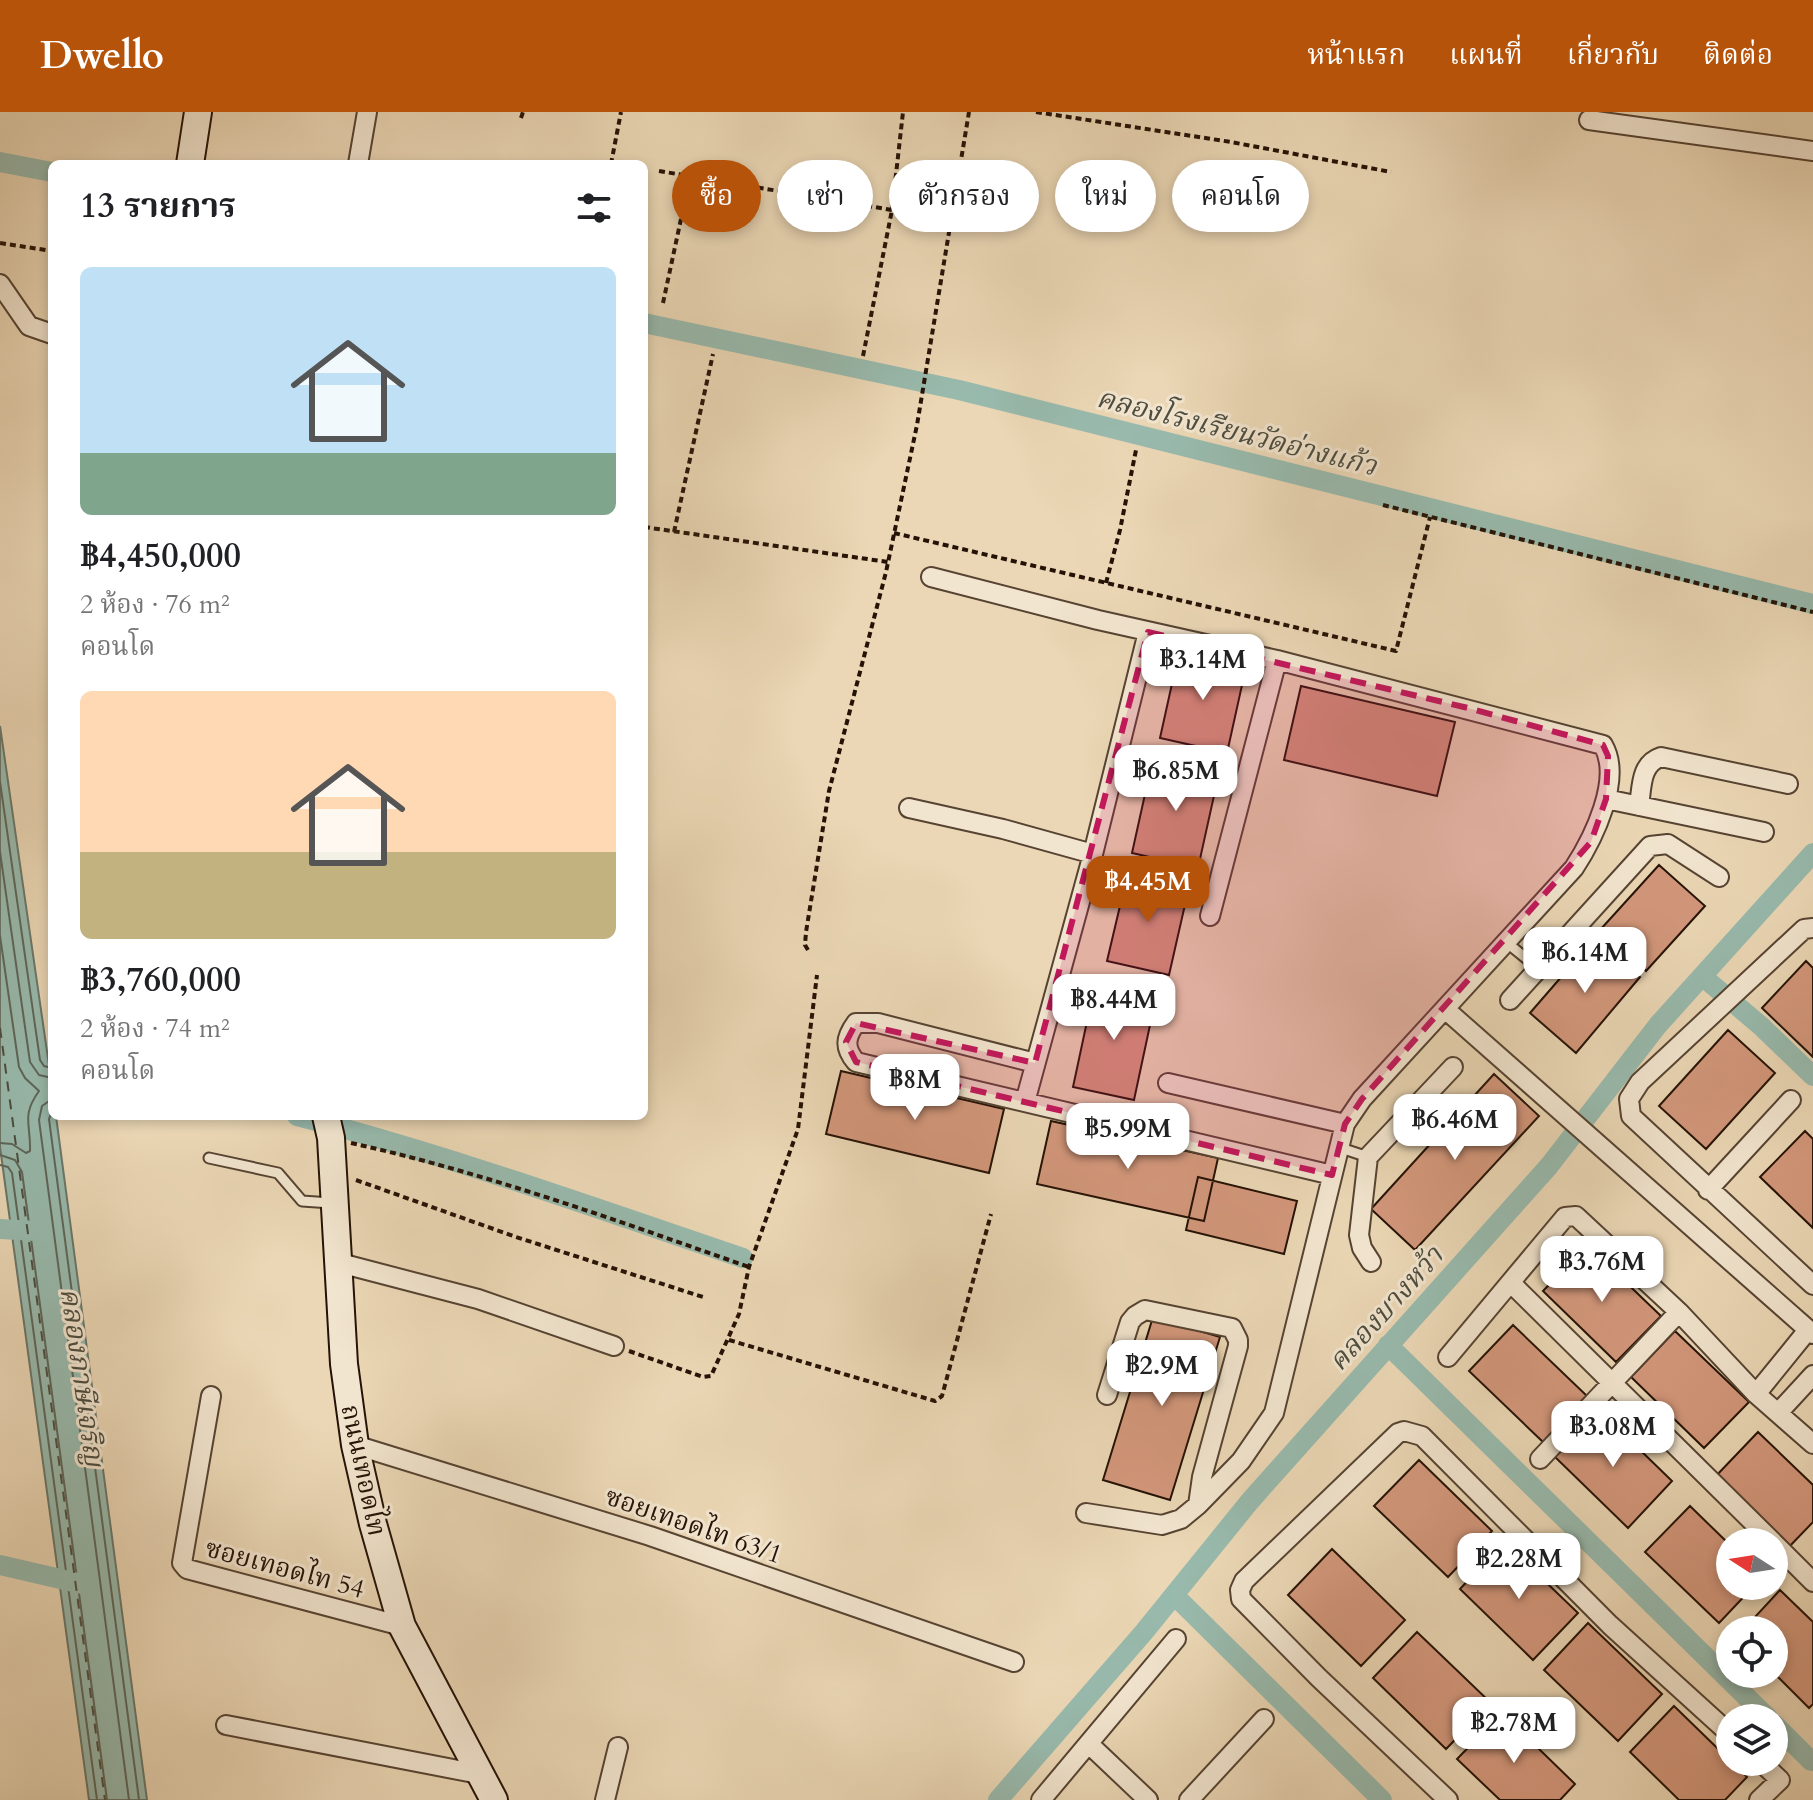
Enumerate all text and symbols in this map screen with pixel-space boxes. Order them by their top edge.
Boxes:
text: Dwello [40,30,164,82]
text: หน้าแรก [1307,36,1405,74]
text: แผนที่ [1449,36,1523,74]
text: เกี่ยวกับ [1567,36,1659,74]
text: ติดต่อ [1703,36,1773,74]
chip: ซื้อ [672,160,761,232]
chip: เช่า [777,160,873,232]
chip: ตัวกรอง [889,160,1039,232]
chip: ใหม่ [1055,160,1156,232]
chip: คอนโด [1172,160,1309,232]
text: 13 รายการ [80,183,236,229]
icon: filters [572,186,616,230]
icon: home [276,319,420,463]
water label: คลองโรงเรียนวัดอ่างแก้ว [1093,378,1382,485]
text: ฿4,450,000 [80,533,241,579]
text: 2 ห้อง · 76 m² [80,587,230,622]
text: คอนโด [80,629,155,664]
pin: ฿3.14M [1138,634,1268,702]
text: ฿3.14M [1159,642,1247,677]
icon: home [276,743,420,887]
pin: ฿6.85M [1111,745,1241,813]
text: ฿6.85M [1132,753,1220,788]
pin: ฿4.45M [1083,856,1213,924]
text: ฿4.45M [1104,864,1192,899]
pin: ฿6.14M [1520,927,1650,995]
text: ฿6.14M [1541,935,1629,970]
text: ฿3,760,000 [80,957,241,1003]
pin: ฿8.44M [1049,974,1179,1042]
text: ฿8.44M [1070,982,1158,1017]
text: 2 ห้อง · 74 m² [80,1011,230,1046]
text: คอนโด [80,1053,155,1088]
pin: ฿8M [876,1054,954,1122]
text: ฿8M [888,1062,942,1097]
pin: ฿6.46M [1390,1094,1520,1162]
text: ฿6.46M [1411,1102,1499,1137]
pin: ฿5.99M [1063,1103,1193,1171]
text: ฿5.99M [1084,1111,1172,1146]
pin: ฿3.76M [1537,1236,1667,1304]
water label: คลองบางหว้า [1319,1237,1453,1379]
text: ฿3.76M [1558,1244,1646,1279]
water label: คลองภาษีเจริญ [51,1285,114,1470]
pin: ฿2.9M [1106,1340,1218,1408]
text: ฿2.9M [1125,1348,1199,1383]
street label: ถนนเทอดไท [333,1401,395,1539]
pin: ฿3.08M [1548,1401,1678,1469]
text: ฿3.08M [1569,1409,1657,1444]
street label: ซอยเทอดไท 63/1 [601,1478,787,1572]
north arrow [1716,1528,1788,1600]
map controls [1716,1528,1788,1776]
street label: ซอยเทอดไท 54 [201,1529,369,1607]
pin: ฿2.28M [1454,1533,1584,1601]
text: ฿2.28M [1475,1541,1563,1576]
button: locate [1716,1616,1788,1688]
pin: ฿2.78M [1449,1697,1579,1765]
button: layers [1716,1704,1788,1776]
text: ฿2.78M [1470,1705,1558,1740]

